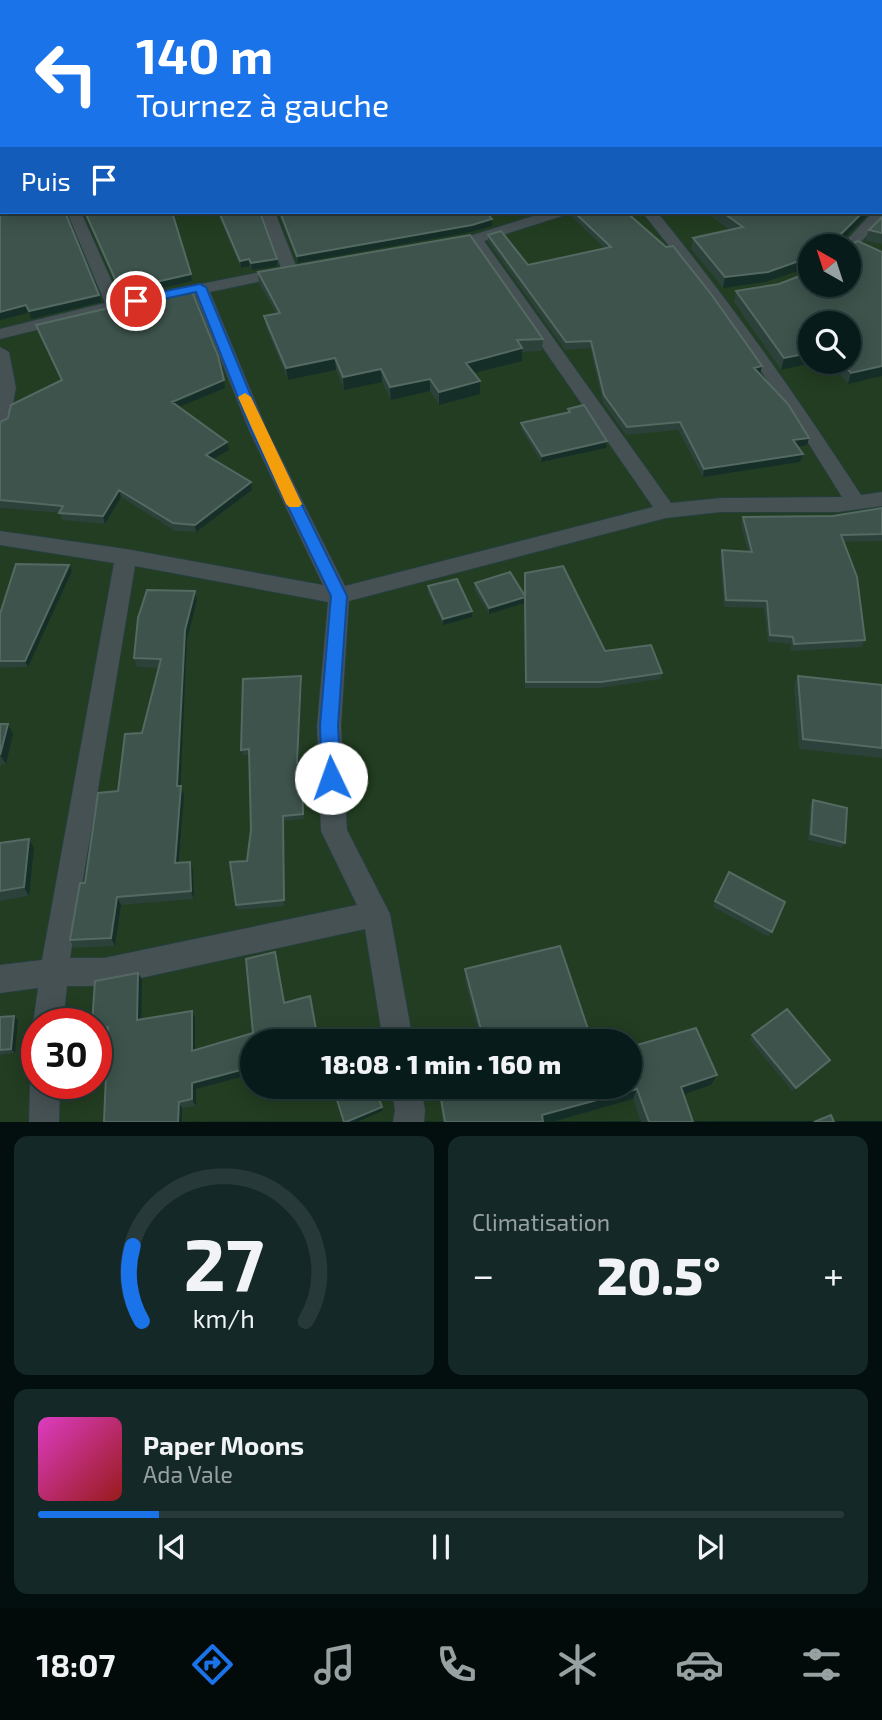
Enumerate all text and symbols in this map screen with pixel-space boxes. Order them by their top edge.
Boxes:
text: 140 m [136,25,273,84]
icon: left [21,28,112,119]
text: Tournez à gauche [136,85,389,123]
icon: arrive [85,161,123,199]
text: Puis [21,165,71,196]
north arrow [798,234,861,298]
map controls [798,234,861,374]
pin [106,271,166,331]
icon: arrive [117,282,155,320]
button: search [798,311,861,374]
position arrow [294,741,368,815]
speed limit sign: 30 [21,1008,112,1099]
text: 18:08 · 1 min · 160 m [321,1048,561,1079]
text: Climatisation [472,1208,610,1236]
text: 27 [184,1219,264,1307]
text: 20.5° [597,1243,721,1305]
text: − [472,1251,494,1297]
text: + [823,1251,844,1297]
text: km/h [193,1303,255,1333]
text: Paper Moons [143,1429,304,1460]
text: Ada Vale [143,1460,233,1488]
icon: previous [153,1528,191,1566]
icon: pause [422,1528,460,1566]
icon: next [691,1528,729,1566]
icon: directions [188,1640,237,1689]
icon: music [310,1640,359,1689]
icon: phone [432,1640,481,1689]
icon: climate [553,1640,602,1689]
icon: car [675,1640,724,1689]
icon: filters [797,1640,846,1689]
text: 18:07 [36,1645,115,1683]

